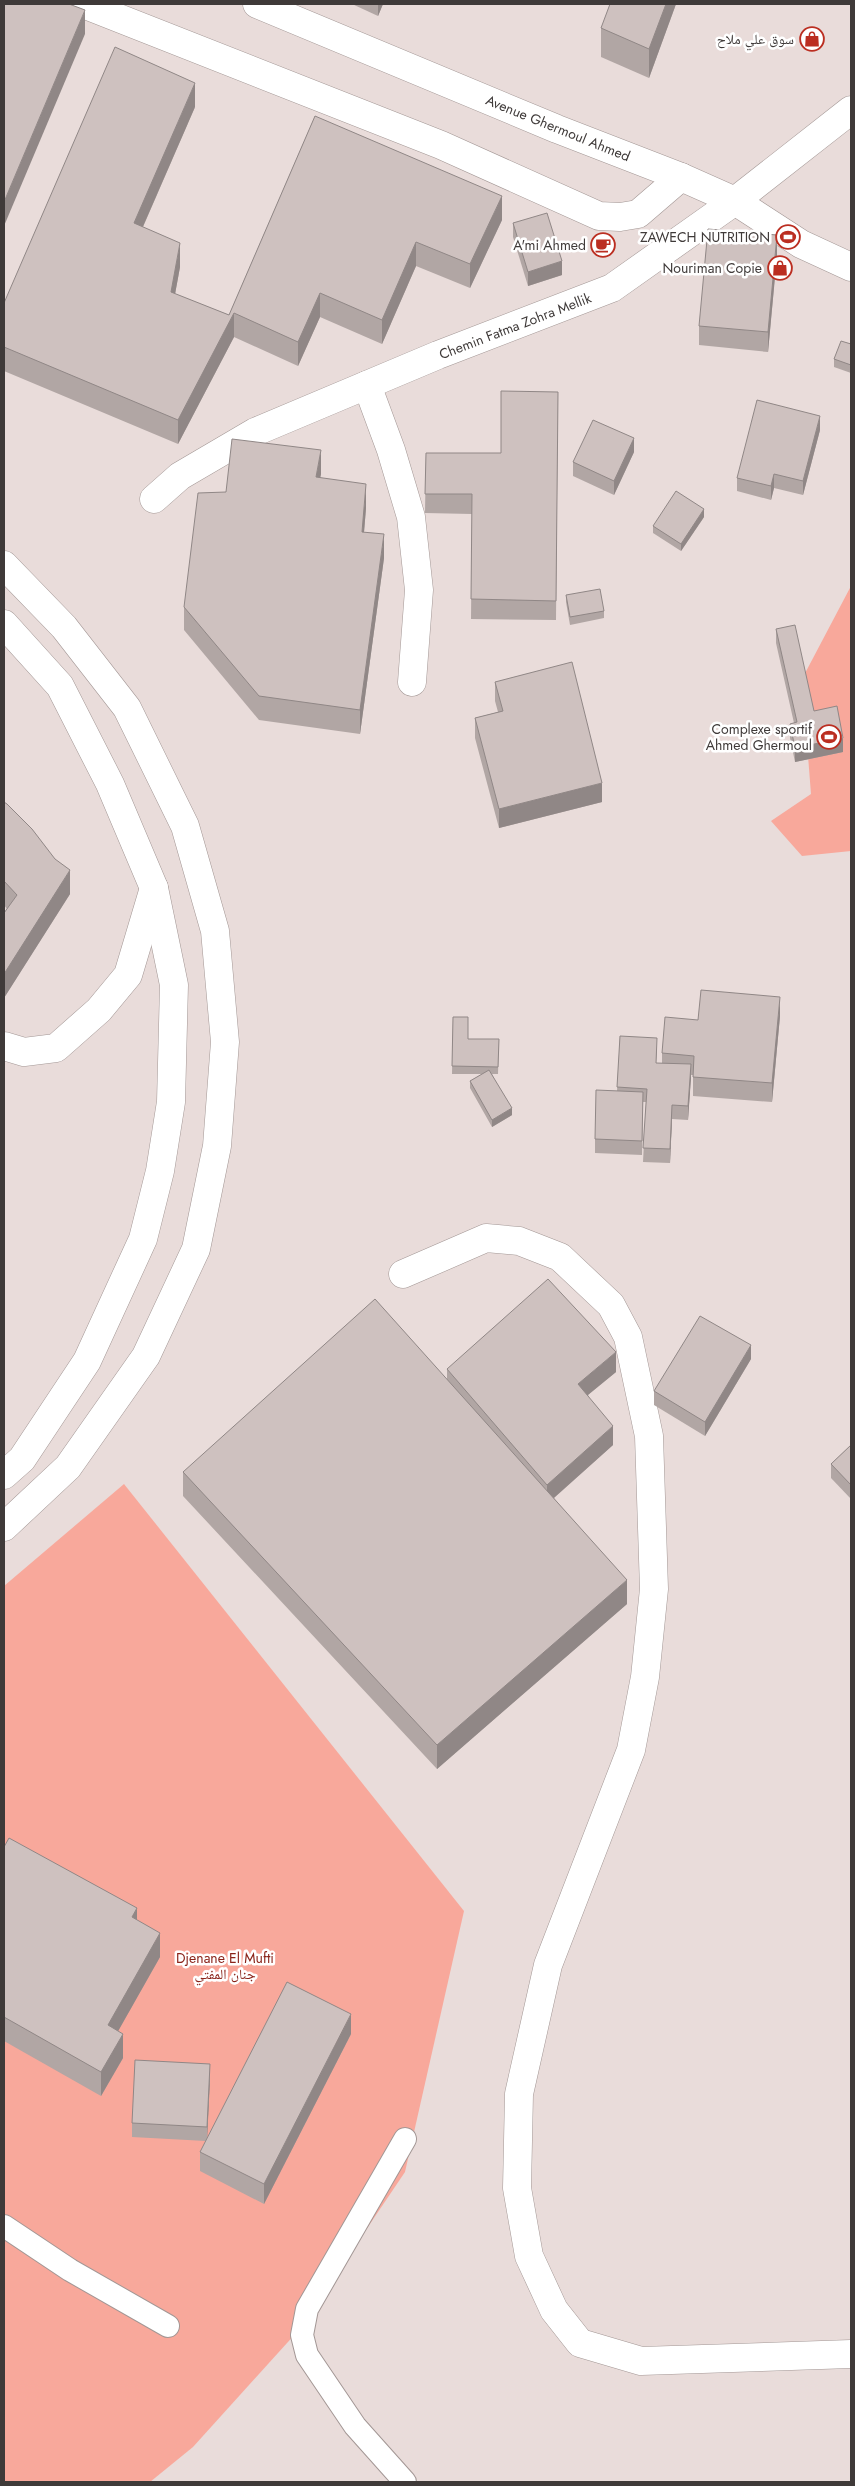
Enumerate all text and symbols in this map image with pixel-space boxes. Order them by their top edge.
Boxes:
shop icon: سوق علي ملاح [799,26,825,52]
place label: سوق علي ملاح [717,29,794,51]
street label: Avenue Ghermoul Ahmed [483,90,633,166]
sports icon: ZAWECH NUTRITION [775,224,801,250]
place label: ZAWECH NUTRITION [640,227,770,247]
cafe icon: A'mi Ahmed [590,232,616,258]
place label: A'mi Ahmed [513,235,586,255]
shop icon: Nouriman Copie [767,255,793,281]
place label: Nouriman Copie [662,258,762,278]
street label: Chemin Fatma Zohra Mellik [436,287,595,364]
place label: Complexe sportif Ahmed Ghermoul [706,719,813,755]
sports icon: Complexe sportif Ahmed Ghermoul [816,724,842,750]
park label: Djenane El Mufti جنان المفتي [176,1948,274,1986]

